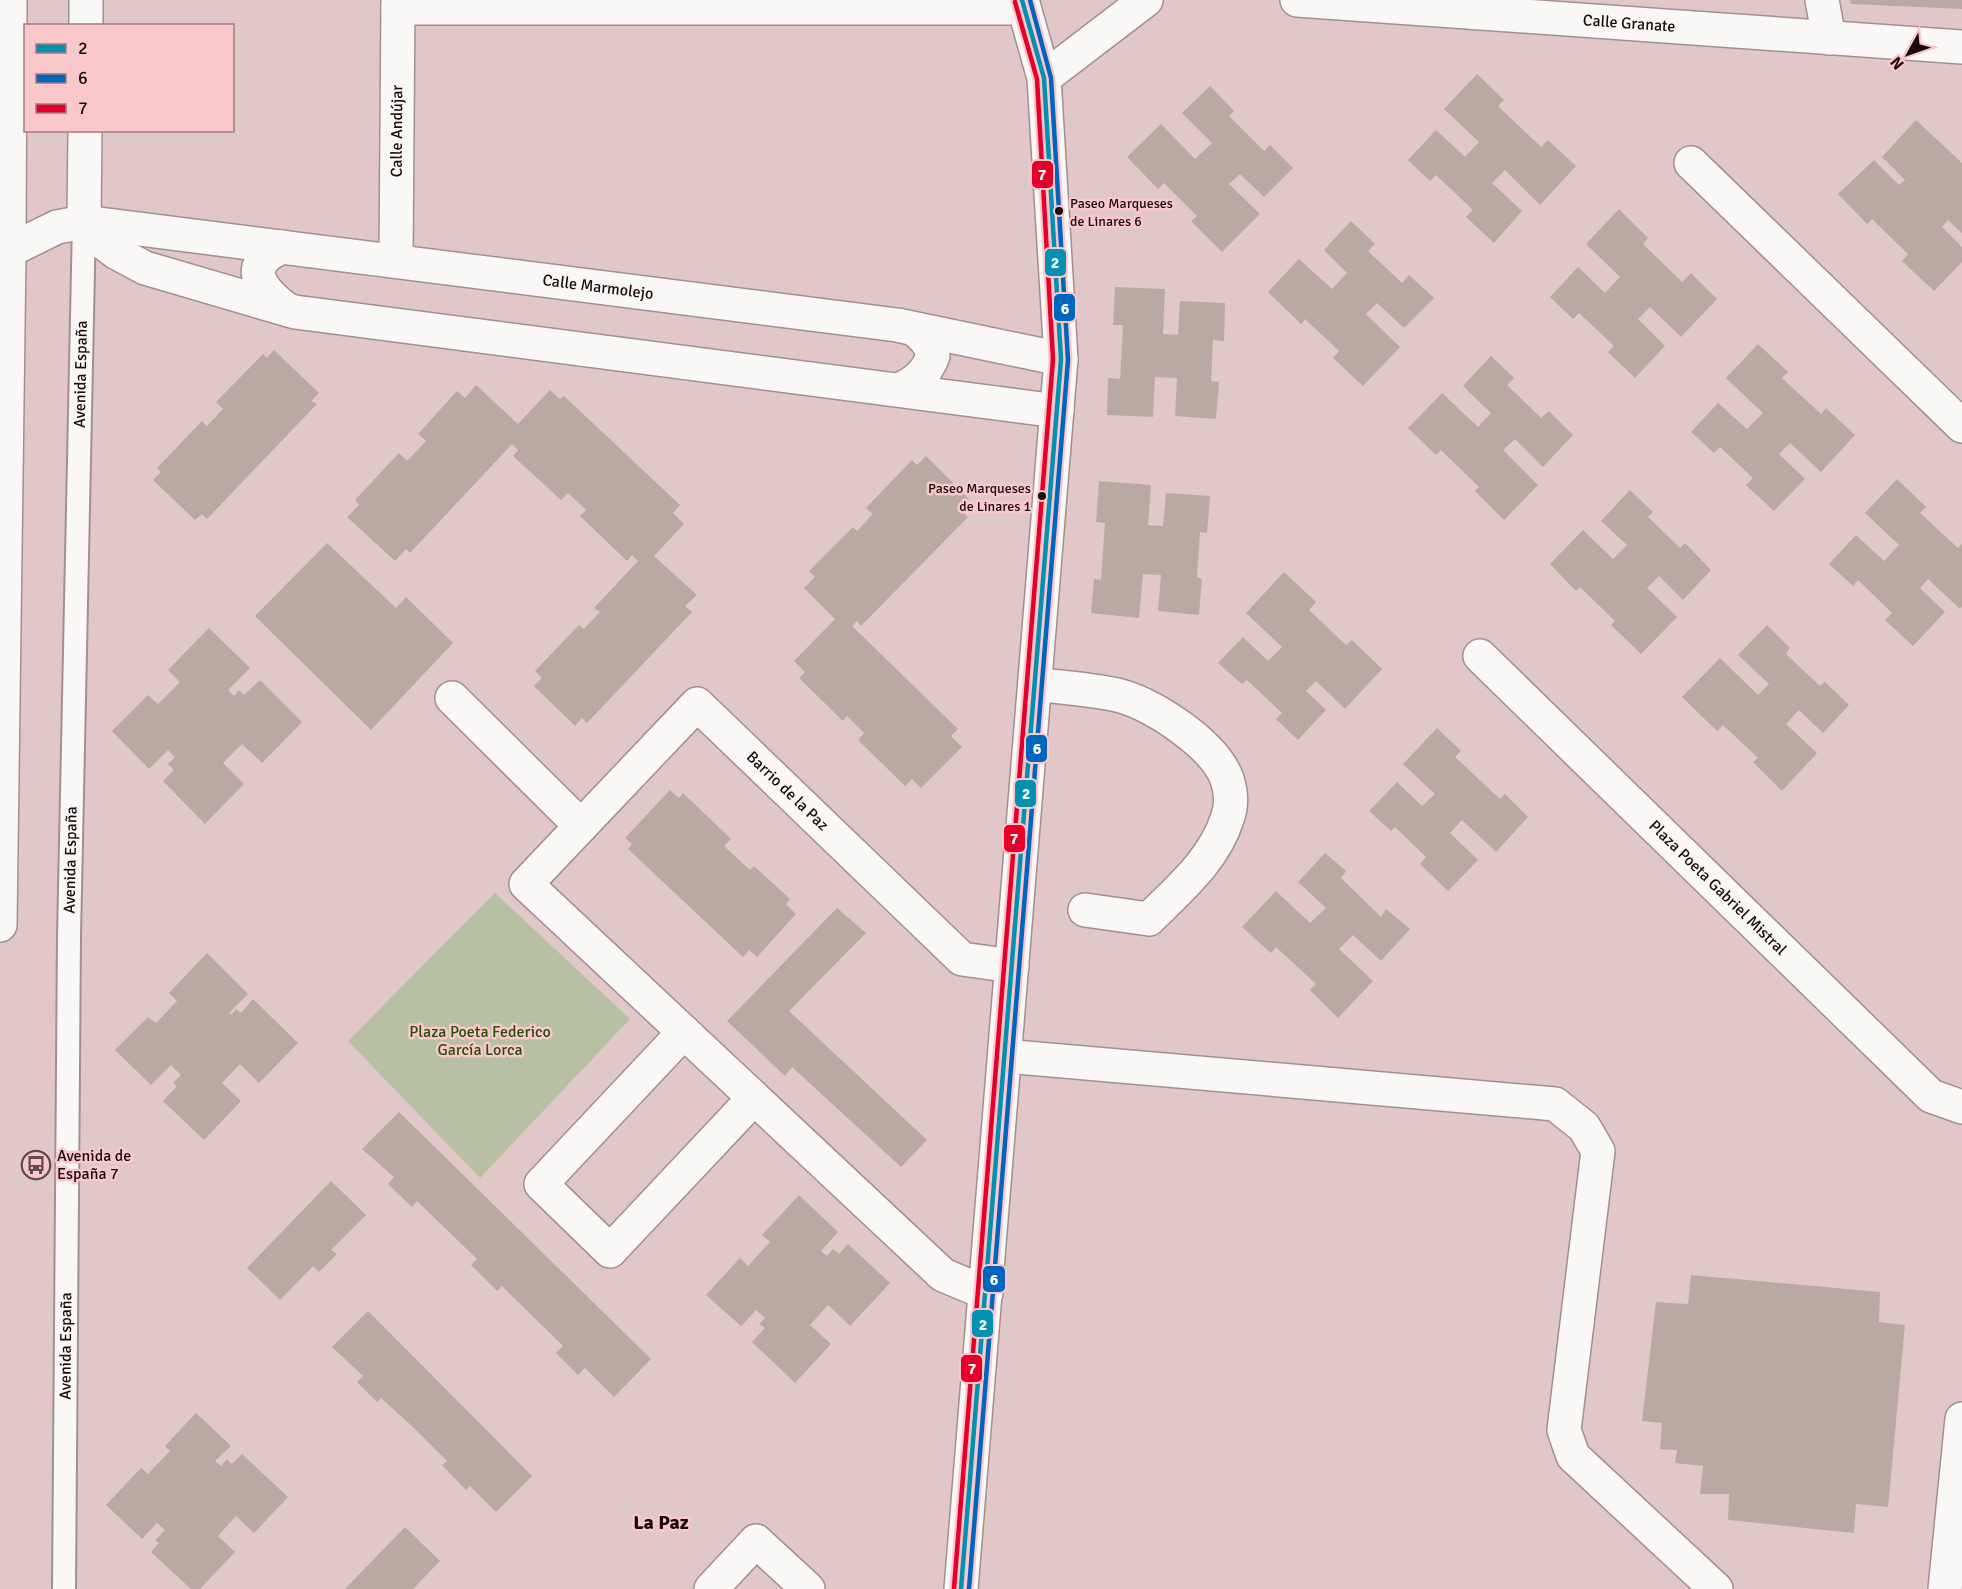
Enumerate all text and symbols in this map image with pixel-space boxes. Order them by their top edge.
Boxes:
street label: Calle Granate [1582,10,1676,37]
legend [24,24,234,132]
north arrow [1878,24,1938,84]
text: 2 [78,37,88,59]
text: N [1886,52,1909,74]
text: 6 [78,67,88,89]
street label: Calle Andújar [387,85,407,177]
text: 7 [78,97,88,119]
line badge: 7 [1031,160,1054,189]
text: 7 [1038,165,1047,185]
place label: Paseo Marqueses de Linares 6 [1070,195,1173,230]
marker: Paseo Marqueses de Linares 6 [1053,205,1065,217]
line badge: 2 [1044,248,1067,277]
text: 2 [1051,253,1059,273]
street label: Calle Marmolejo [541,270,655,304]
line badge: 6 [1053,293,1076,322]
text: 6 [1061,299,1070,319]
street label: Avenida España [70,320,92,428]
place label: Paseo Marqueses de Linares 1 [928,480,1031,515]
marker: Paseo Marqueses de Linares 1 [1036,490,1048,502]
line badge: 6 [1025,734,1048,763]
text: 6 [1033,739,1042,759]
street label: Barrio de la Paz [742,747,833,835]
line badge: 2 [1014,779,1037,808]
text: 2 [1022,784,1030,804]
street label: Avenida España [59,806,82,914]
street label: Plaza Poeta Gabriel Mistral [1644,816,1791,960]
line badge: 7 [1003,824,1026,853]
text: 7 [1010,829,1019,849]
park label: Plaza Poeta Federico García Lorca [409,1022,551,1060]
place label: Avenida de España 7 [57,1146,131,1184]
bus stop icon: Avenida de España 7 [20,1149,52,1181]
line badge: 6 [982,1265,1006,1293]
text: 6 [990,1270,999,1290]
street label: Avenida España [55,1292,76,1400]
line badge: 2 [971,1309,994,1338]
text: 2 [979,1315,987,1335]
line badge: 7 [960,1354,983,1383]
text: 7 [968,1359,977,1379]
district label: La Paz [633,1510,689,1535]

